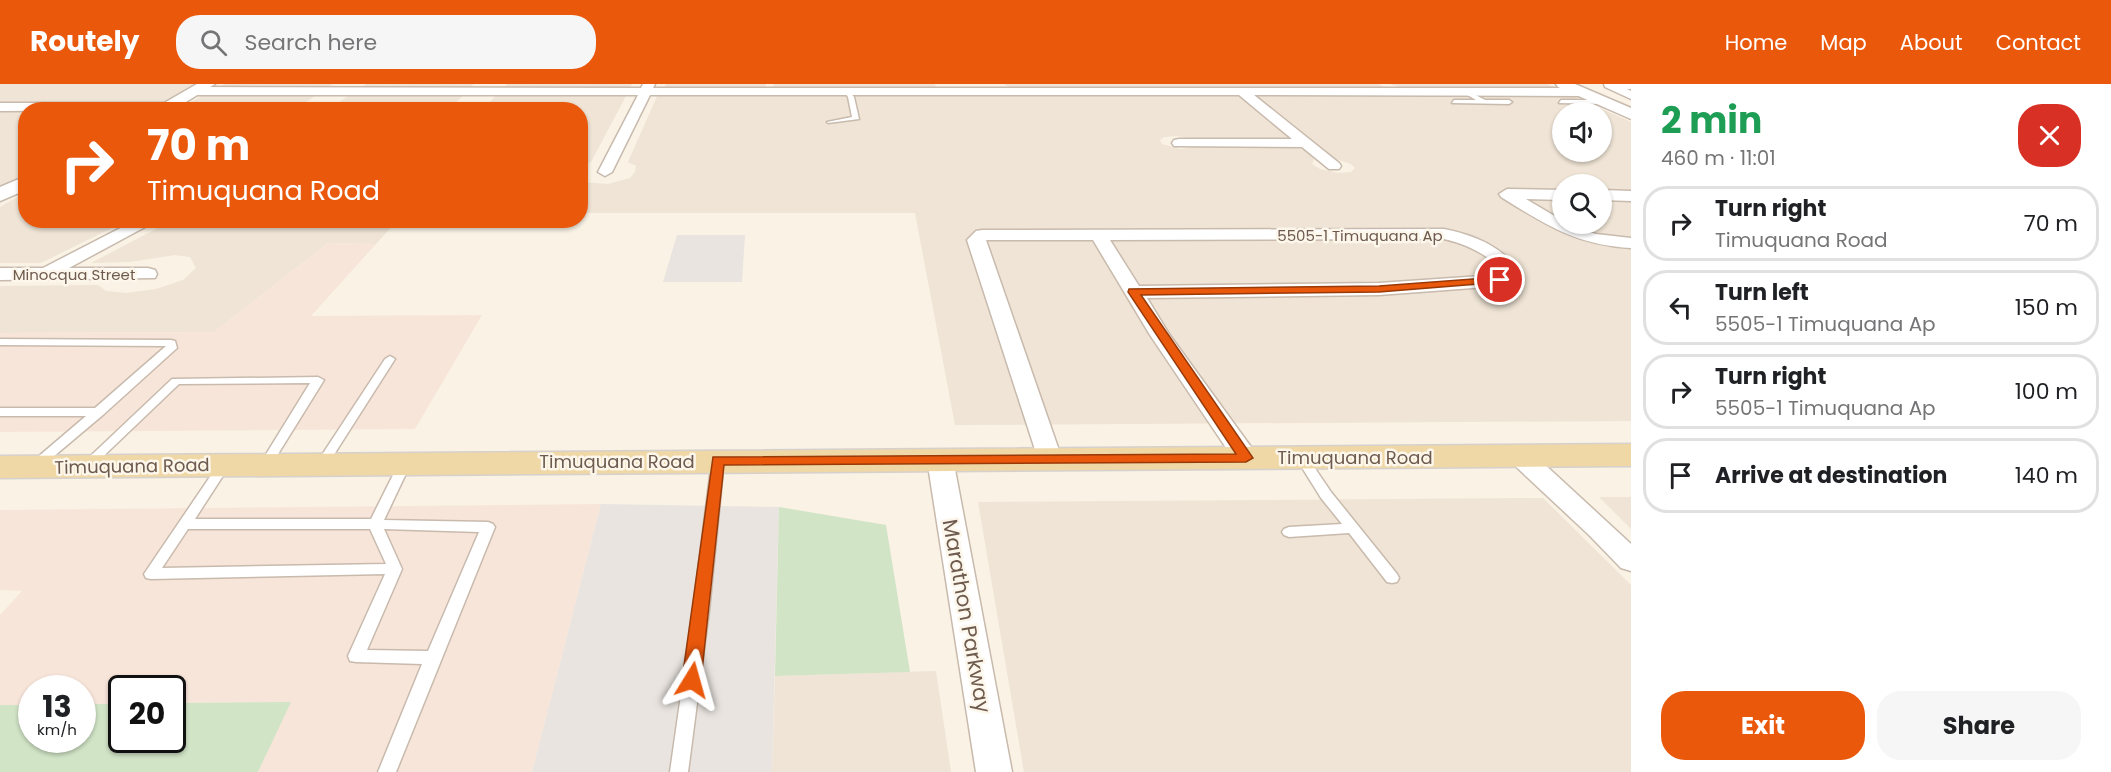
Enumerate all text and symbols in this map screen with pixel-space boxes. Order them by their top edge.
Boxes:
search box [176,15,596,69]
text: Routely [30,22,140,61]
icon: search [197,26,230,59]
text: Search here [245,27,377,58]
text: Home [1725,28,1787,57]
text: Map [1820,28,1867,57]
text: About [1900,28,1963,57]
text: Contact [1996,28,2081,57]
text: 2 min [1661,95,1762,146]
map controls [1552,102,1612,234]
button: sound [1552,102,1612,162]
button: close [2018,104,2081,167]
text: 70 m [147,116,250,175]
icon: right [48,126,126,204]
text: 460 m · 11:01 [1661,144,1776,172]
text: Timuquana Road [147,172,380,209]
button: search [1552,174,1612,234]
text: Turn right [1715,193,1826,224]
icon: right [1664,207,1697,240]
text: 70 m [2024,208,2078,239]
street label: 5505-1 Timuquana Ap [1277,225,1443,246]
text: Timuquana Road [1715,226,1888,254]
pin [1474,254,1525,305]
icon: arrive [1483,263,1516,296]
street label: Minocqua Street [13,264,135,285]
text: Turn left [1715,277,1809,308]
icon: left [1664,291,1697,324]
text: 150 m [2015,292,2078,323]
text: 5505-1 Timuquana Ap [1715,310,1936,338]
text: Turn right [1715,361,1826,392]
icon: right [1664,375,1697,408]
text: 100 m [2015,376,2078,407]
text: 5505-1 Timuquana Ap [1715,394,1936,422]
street label: Timuquana Road [1277,445,1433,470]
street label: Timuquana Road [539,449,695,474]
street label: Timuquana Road [54,452,210,480]
icon: arrive [1664,459,1697,492]
text: Arrive at destination [1715,460,1947,491]
text: 140 m [2015,460,2078,491]
street label: Marathon Parkway [936,517,998,715]
position arrow [660,648,724,712]
speed limit sign: 20 [108,675,186,753]
text: 13 [42,685,72,728]
button: Exit [1661,691,1865,760]
button: Share [1877,691,2081,760]
text: km/h [37,719,77,740]

